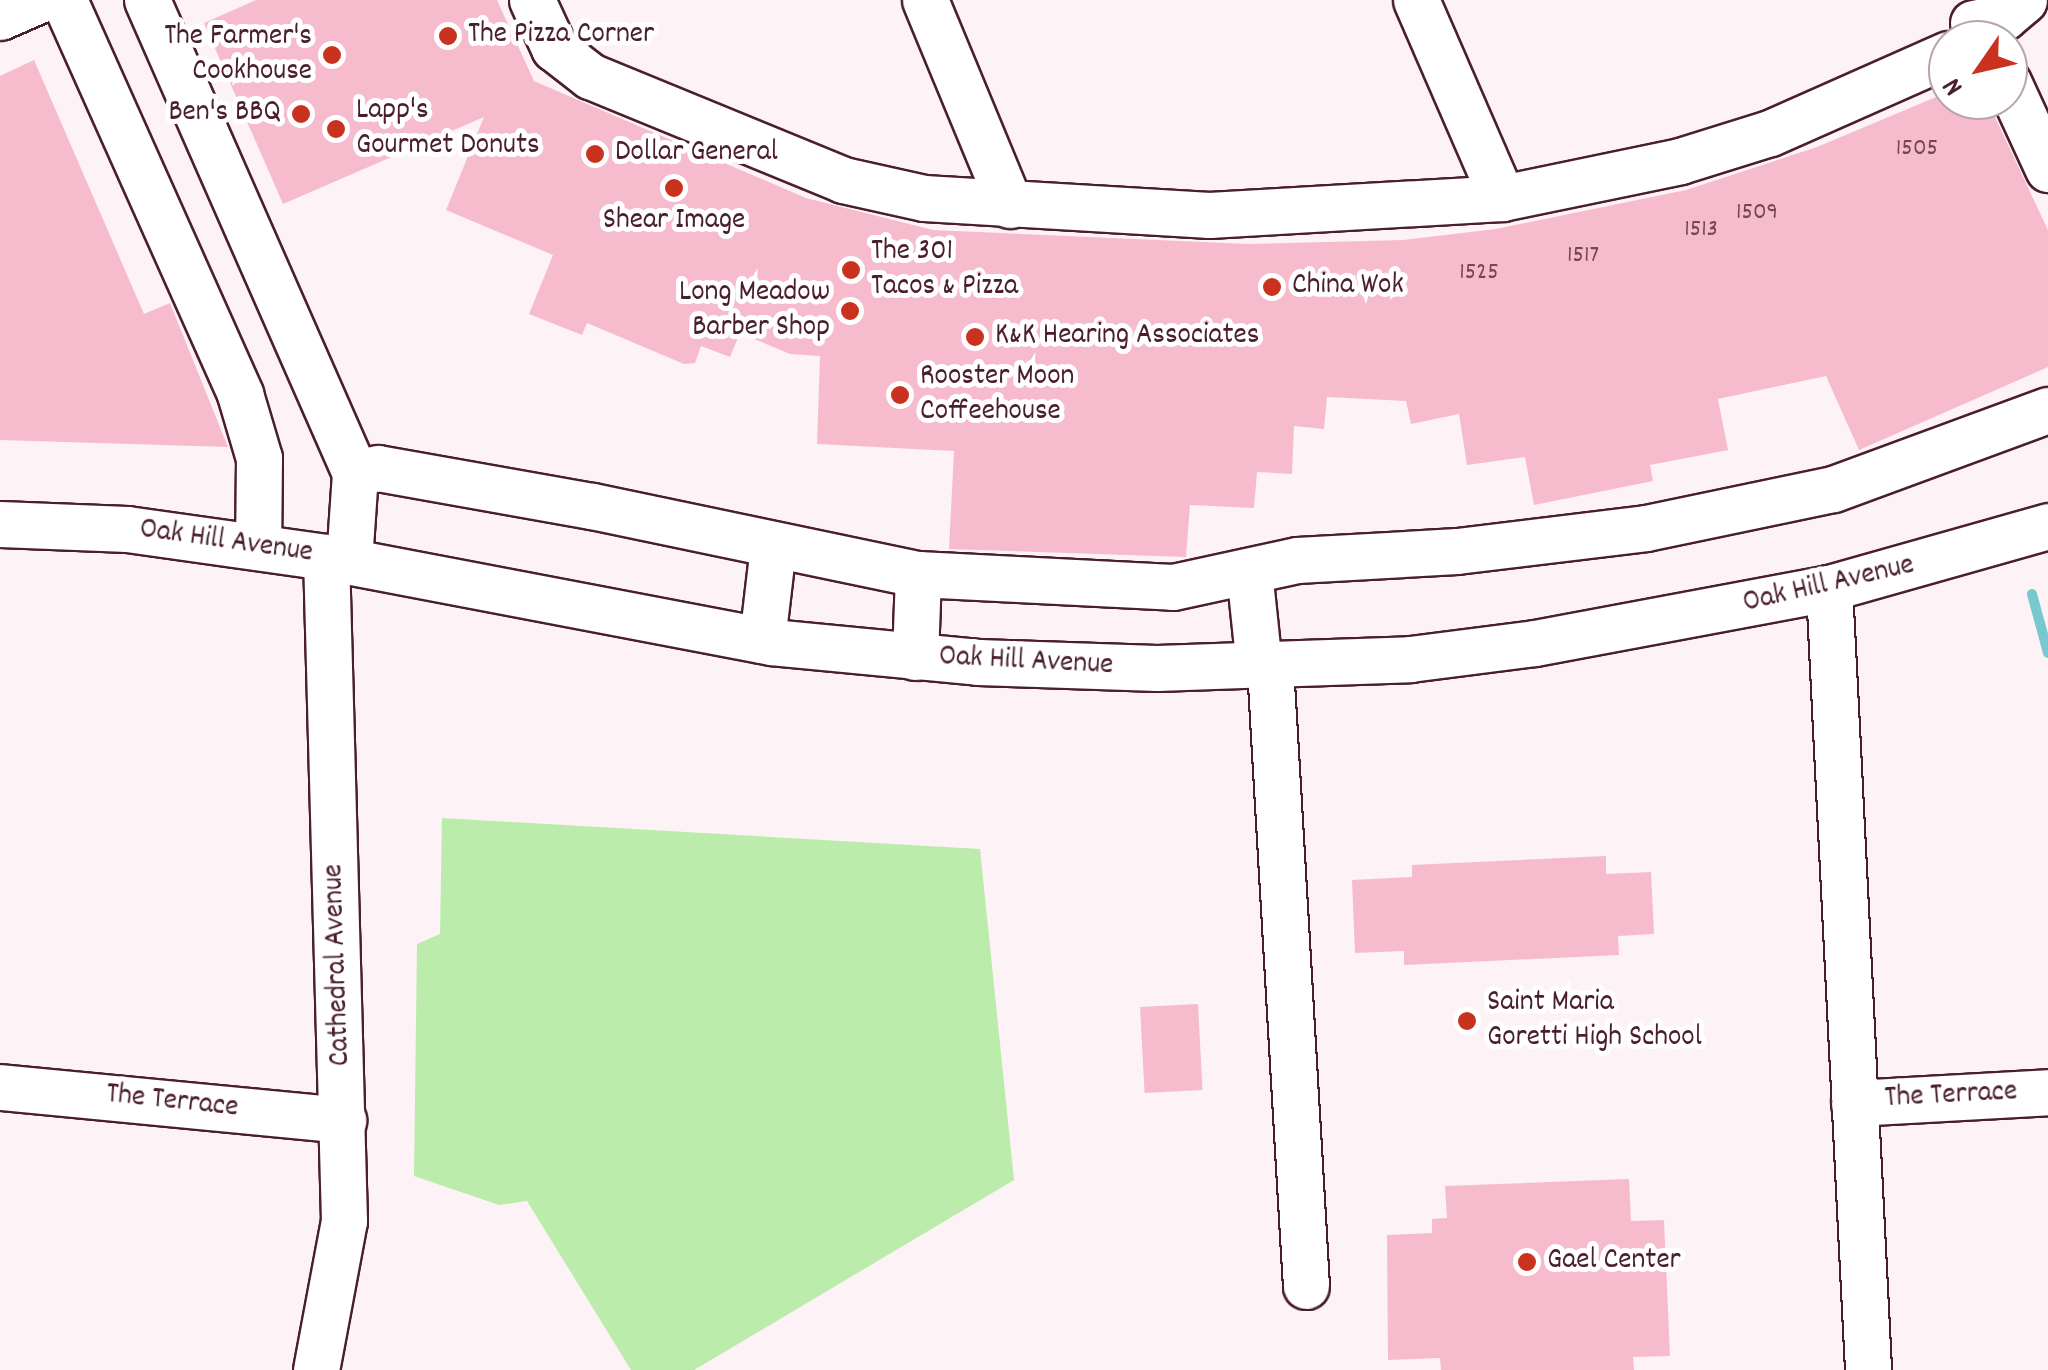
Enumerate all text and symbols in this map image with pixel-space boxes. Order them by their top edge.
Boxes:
place label: The Pizza Corner [468,18,654,54]
place label: The Farmer's Cookhouse [164,20,312,90]
north arrow [1928,20,2028,120]
marker: The Pizza Corner [437,25,459,47]
marker: The Farmer's Cookhouse [321,44,343,66]
text: N [1934,69,1975,103]
place label: Lapp's Gourmet Donuts [356,94,540,164]
place label: Ben's BBQ [168,96,281,132]
marker: Ben's BBQ [290,103,312,125]
marker: Lapp's Gourmet Donuts [325,118,347,140]
house number: 1505 [1896,134,1938,164]
place label: Dollar General [615,136,778,172]
marker: Dollar General [584,143,606,165]
marker: Shear Image [663,177,685,199]
house number: 1509 [1736,198,1778,228]
place label: Shear Image [603,204,745,240]
house number: 1513 [1684,215,1718,245]
place label: The 301 Tacos & Pizza [871,235,1018,306]
house number: 1517 [1567,241,1599,271]
house number: 1525 [1459,258,1499,288]
marker: The 301 Tacos & Pizza [840,259,862,281]
place label: China Wok [1292,269,1404,305]
place label: Long Meadow Barber Shop [679,276,830,346]
marker: China Wok [1261,276,1283,298]
marker: Long Meadow Barber Shop [839,300,861,322]
place label: K&K Hearing Associates [995,319,1259,355]
marker: K&K Hearing Associates [964,326,986,348]
place label: Rooster Moon Coffeehouse [920,360,1074,430]
marker: Rooster Moon Coffeehouse [889,384,911,406]
street label: Oak Hill Avenue [137,513,315,573]
street label: Oak Hill Avenue [1740,549,1918,623]
street label: Oak Hill Avenue [938,640,1114,686]
street label: Cathedral Avenue [317,863,361,1067]
place label: Saint Maria Goretti High School [1487,986,1702,1056]
marker: Saint Maria Goretti High School [1456,1010,1478,1032]
street label: The Terrace [1884,1076,2018,1118]
street label: The Terrace [104,1078,240,1128]
place label: Gael Center [1547,1244,1681,1280]
marker: Gael Center [1516,1251,1538,1273]

